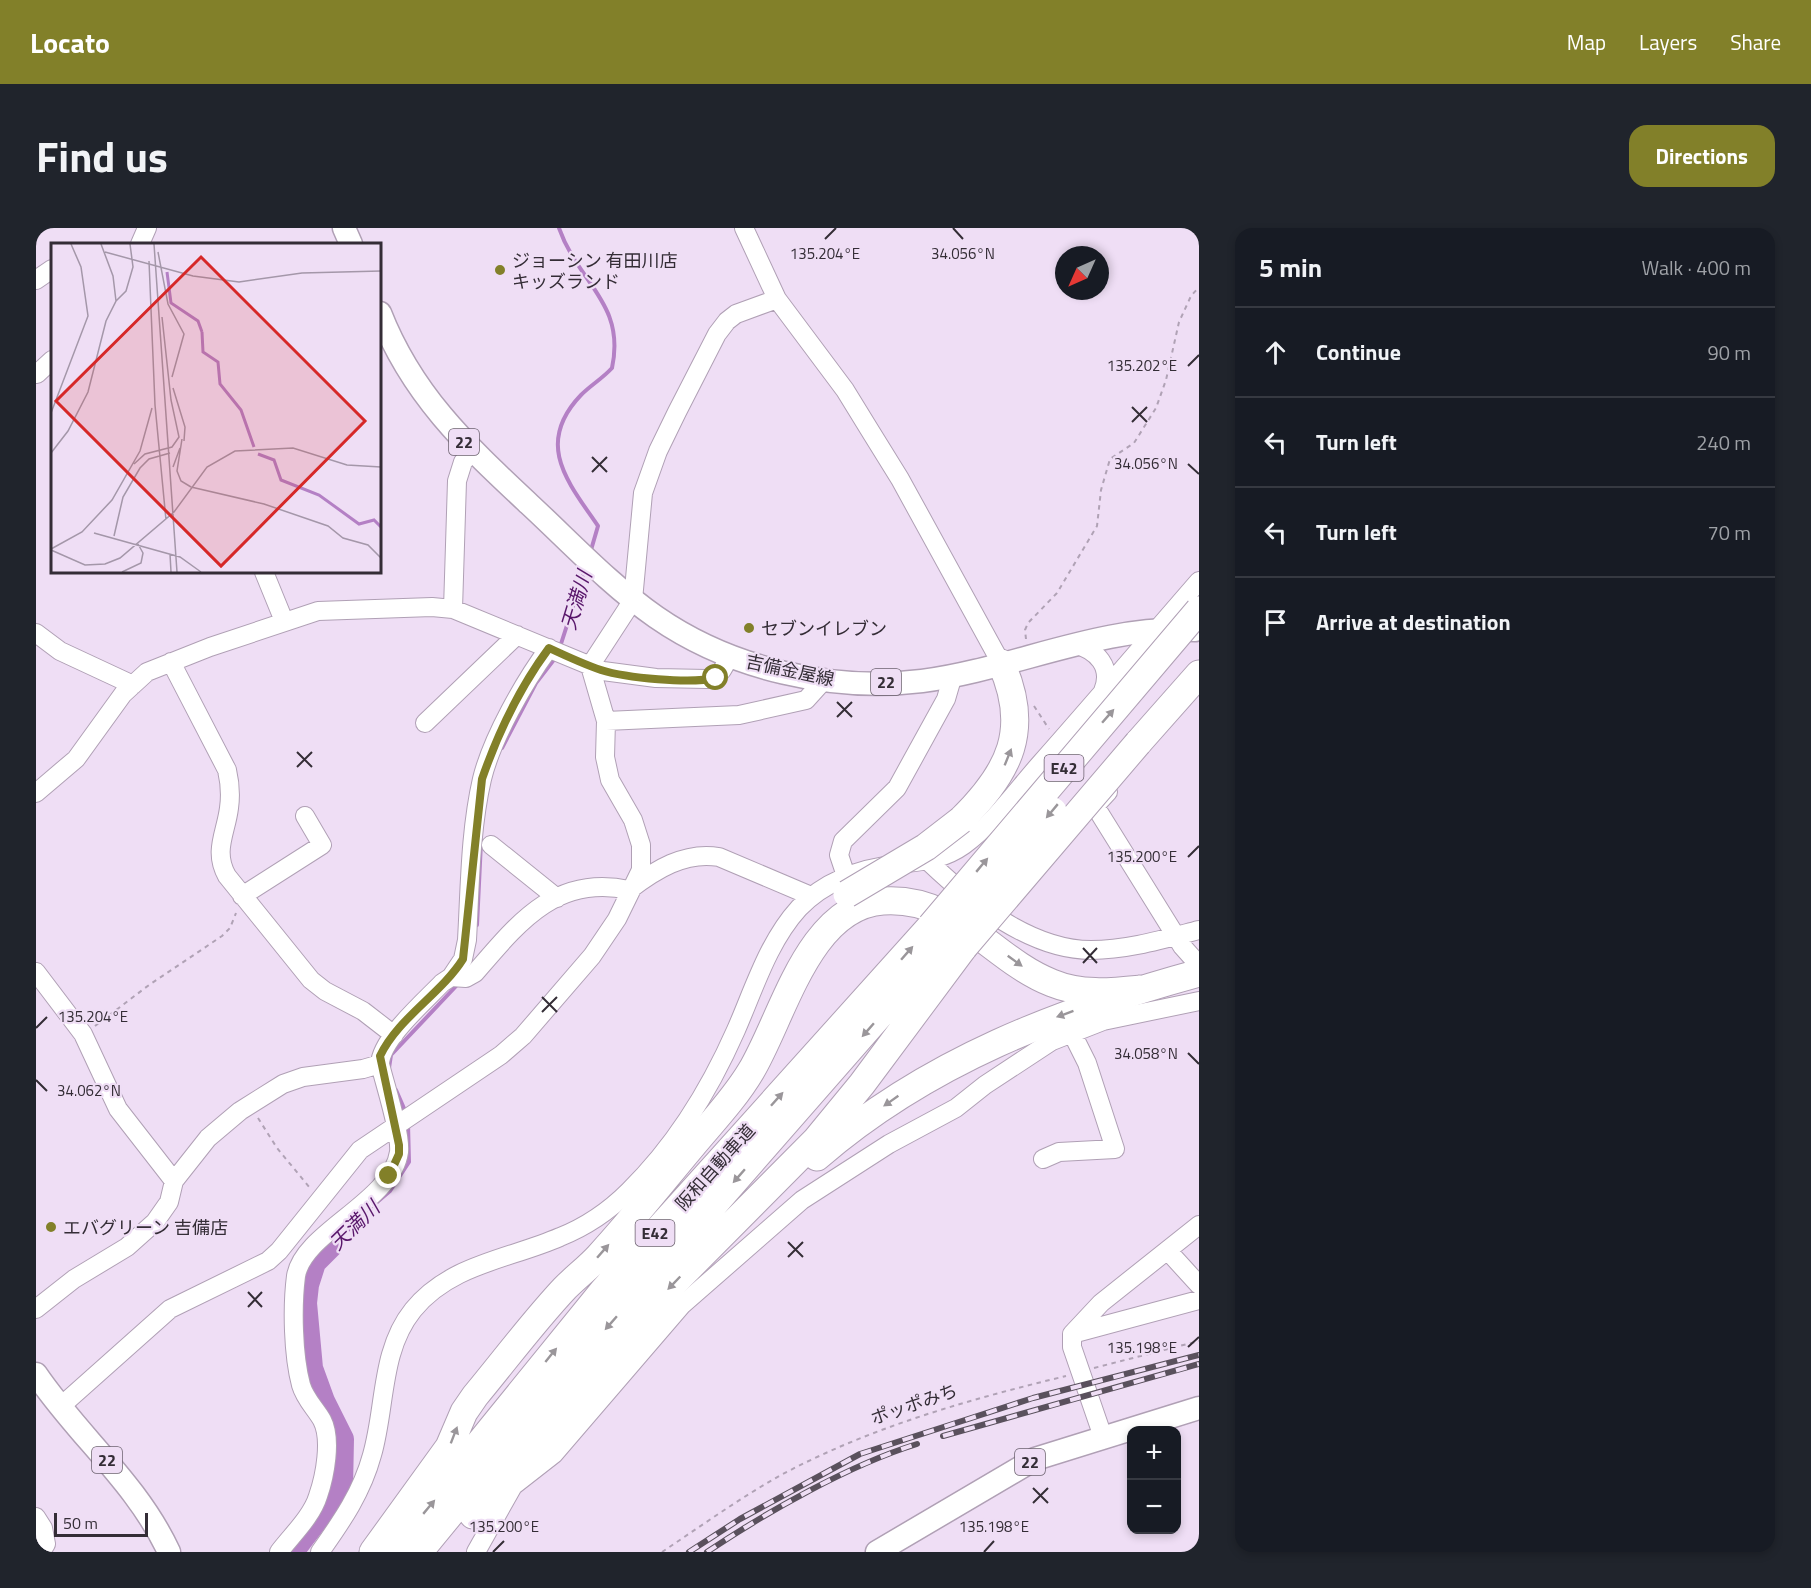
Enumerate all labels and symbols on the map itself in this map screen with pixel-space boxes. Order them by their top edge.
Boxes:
text: 135.204°E [790,242,860,265]
text: 34.056°N [931,242,995,265]
inset map [51,243,381,573]
north arrow [1055,246,1109,300]
place label: ジョーシン 有田川店 キッズランド [512,247,678,295]
marker: ジョーシン 有田川店 キッズランド [493,263,507,277]
text: 135.202°E [1107,354,1177,377]
road number: 22 [449,429,479,455]
text: 34.056°N [1114,452,1178,475]
water label: 天満川 [552,565,600,633]
place label: セブンイレブン [761,615,887,642]
marker: セブンイレブン [742,621,756,635]
street label: 吉備金屋線 [743,647,837,693]
route start [702,664,728,690]
road number: 22 [871,669,901,695]
one-way arrow [1101,709,1114,724]
one-way arrow [1004,748,1013,766]
road number: E42 [1044,755,1084,781]
one-way arrow [1046,803,1059,819]
text: 135.200°E [1107,845,1177,868]
one-way arrow [975,858,988,873]
one-way arrow [900,946,913,961]
one-way arrow [1007,955,1023,967]
text: 135.204°E [58,1005,128,1028]
one-way arrow [1055,1009,1073,1019]
one-way arrow [862,1022,875,1037]
text: 34.058°N [1114,1042,1178,1065]
text: 34.062°N [57,1079,121,1102]
one-way arrow [770,1091,784,1106]
one-way arrow [883,1095,899,1107]
street label: 阪和自動車道 [669,1118,761,1216]
route end [375,1162,401,1188]
one-way arrow [732,1169,746,1184]
water label: 天満川 [322,1192,388,1257]
place label: エバグリーン 吉備店 [63,1214,228,1241]
marker: エバグリーン 吉備店 [44,1220,58,1234]
road number: E42 [636,1220,674,1246]
one-way arrow [596,1244,609,1259]
one-way arrow [667,1276,681,1290]
one-way arrow [605,1315,618,1330]
text: 135.198°E [1107,1336,1177,1359]
one-way arrow [544,1347,556,1362]
street label: ポッポみち [867,1377,961,1431]
one-way arrow [450,1426,459,1444]
road number: 22 [92,1447,122,1473]
road number: 22 [1015,1449,1045,1475]
one-way arrow [422,1500,435,1515]
scale bar [54,1510,148,1538]
text: 135.200°E [469,1515,539,1538]
text: 135.198°E [959,1515,1029,1538]

